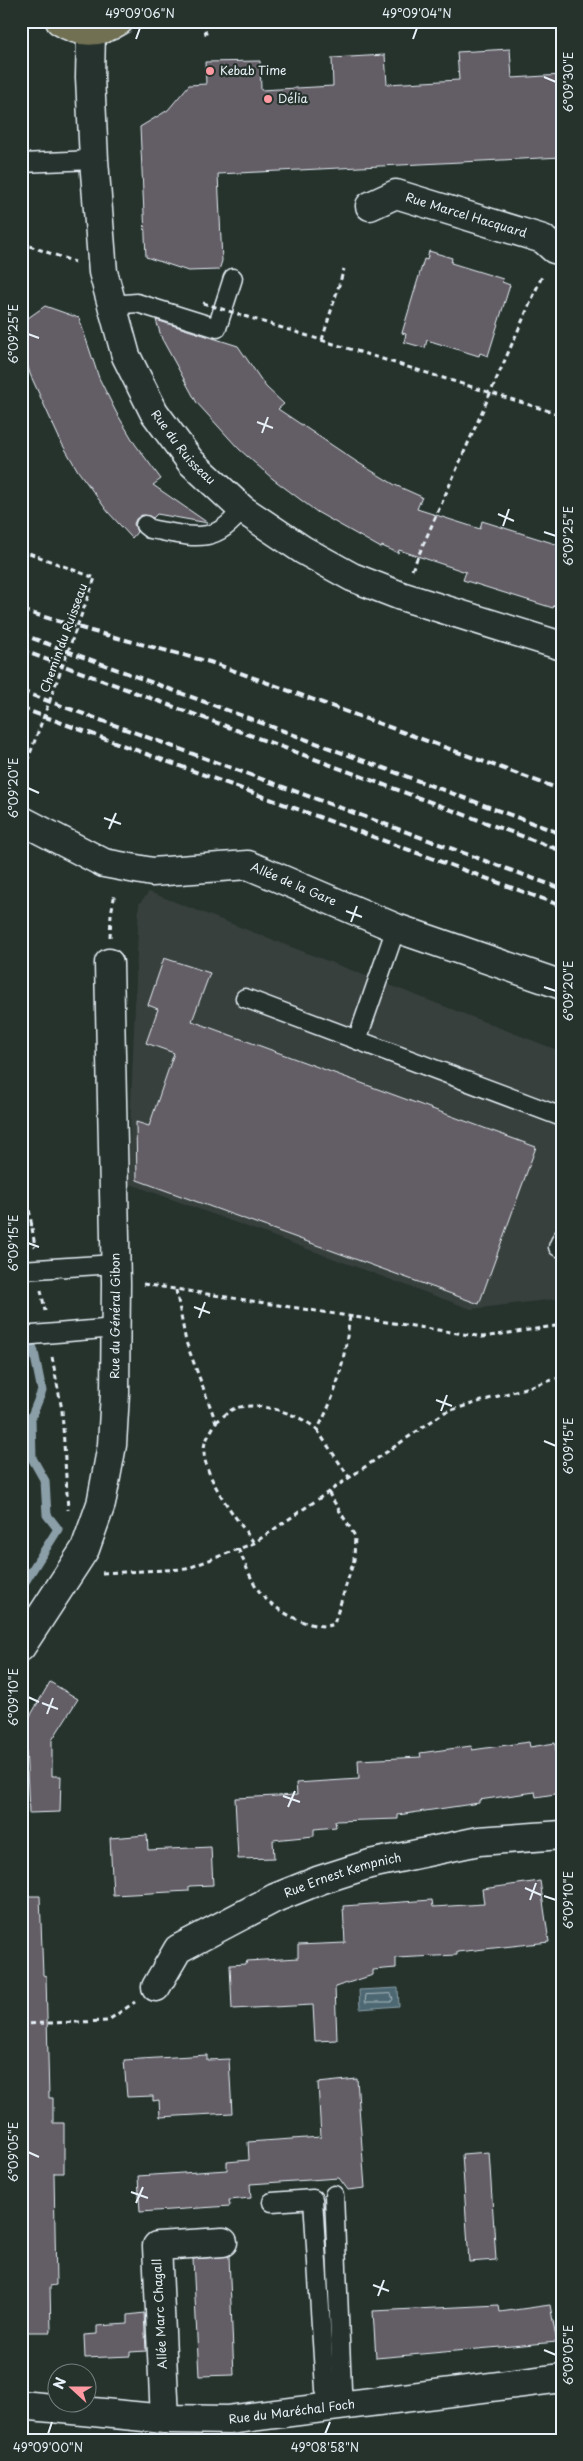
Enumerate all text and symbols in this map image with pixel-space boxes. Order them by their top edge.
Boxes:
text: 49°09'06"N [105,4,175,22]
text: 49°09'04"N [382,4,452,22]
text: 6°09'30"E [559,52,577,112]
place label: Kebab Time [220,61,286,79]
marker: Kebab Time [204,65,216,77]
place label: Délia [278,89,309,107]
marker: Délia [262,93,274,105]
street label: Rue Marcel Hacquard [404,187,530,242]
text: 6°09'25"E [4,304,22,364]
street label: Rue du Ruisseau [147,406,220,488]
text: 6°09'25"E [559,506,577,566]
street label: Chemin du Ruisseau [35,580,91,695]
text: 6°09'20"E [4,757,22,819]
street label: Allée de la Gare [248,857,340,910]
text: 6°09'20"E [559,960,577,1022]
text: 6°09'15"E [4,1214,22,1272]
street label: Rue du Général Gibon [105,1253,124,1379]
text: 6°09'15"E [559,1417,577,1475]
text: 6°09'10"E [4,1668,22,1726]
street label: Rue Ernest Kempnich [281,1848,403,1902]
text: 6°09'10"E [559,1871,577,1929]
text: 6°09'05"E [4,2122,22,2182]
street label: Allée Marc Chagall [147,2258,171,2370]
text: 6°09'05"E [559,2325,577,2385]
north arrow [48,2364,98,2414]
text: N [48,2374,71,2392]
street label: Rue du Maréchal Foch [227,2394,356,2428]
text: 49°09'00"N [13,2438,83,2456]
text: 49°08'58"N [291,2438,359,2456]

